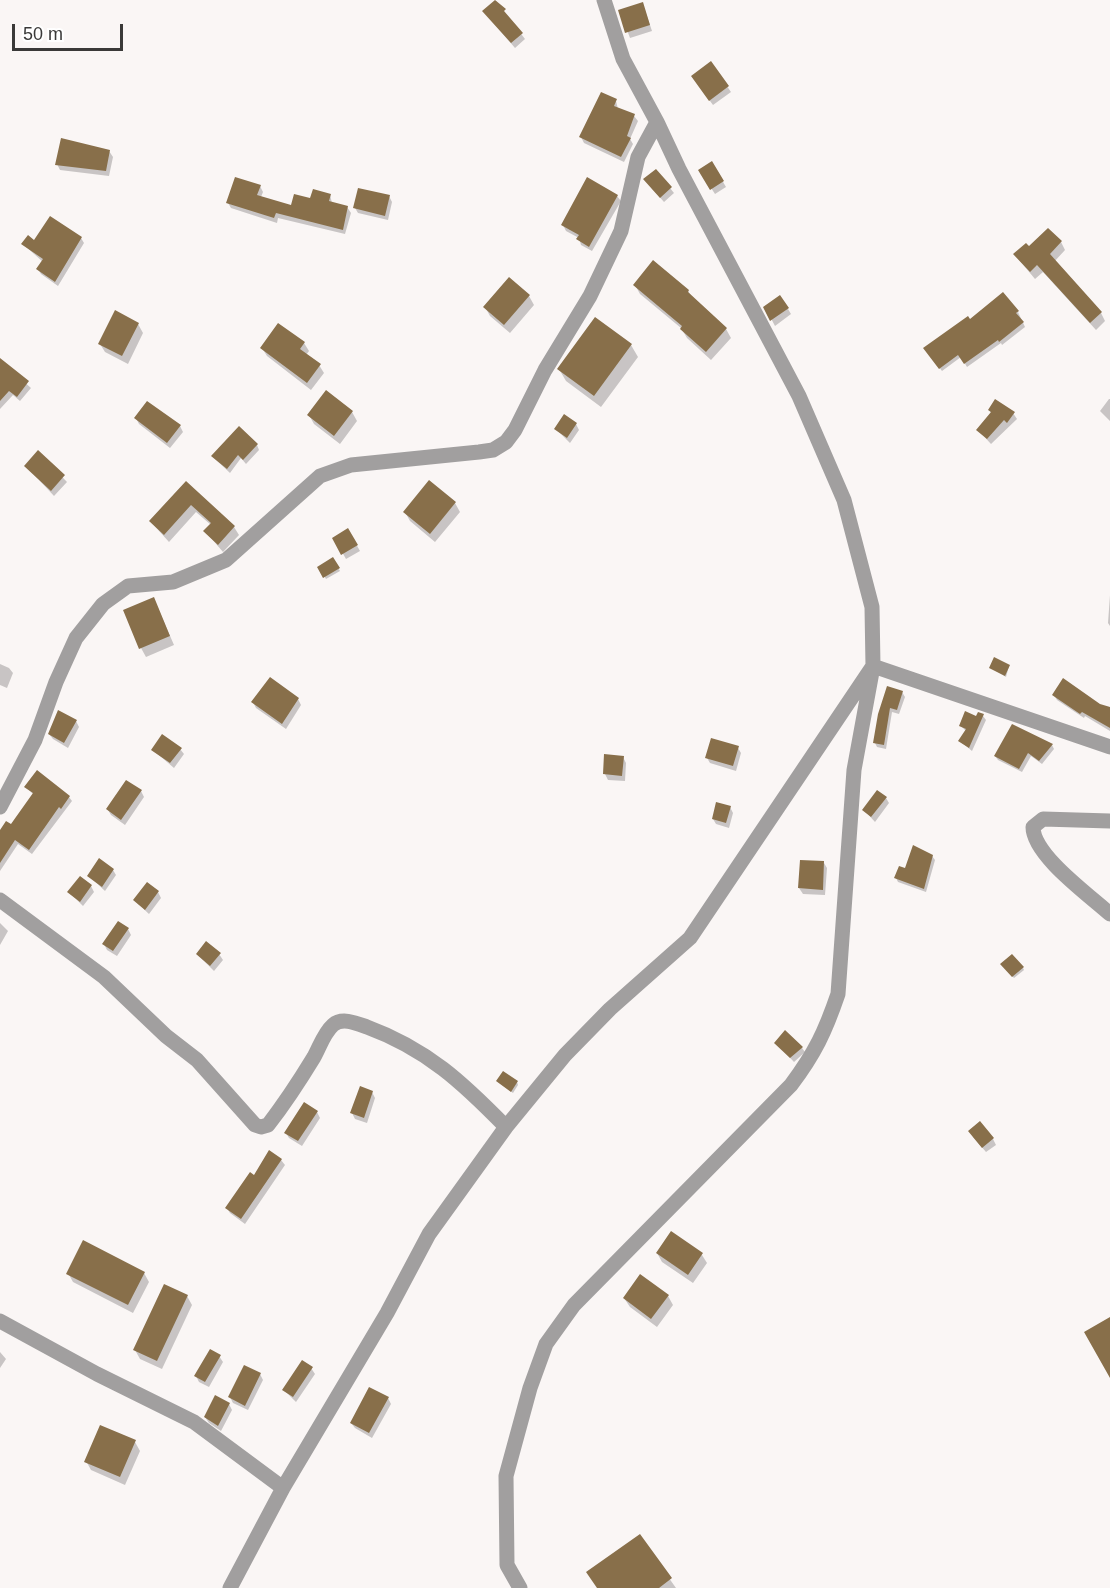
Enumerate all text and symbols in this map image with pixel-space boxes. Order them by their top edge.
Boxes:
scale bar [15,12,126,50]
text: 50 m [23,24,63,44]

